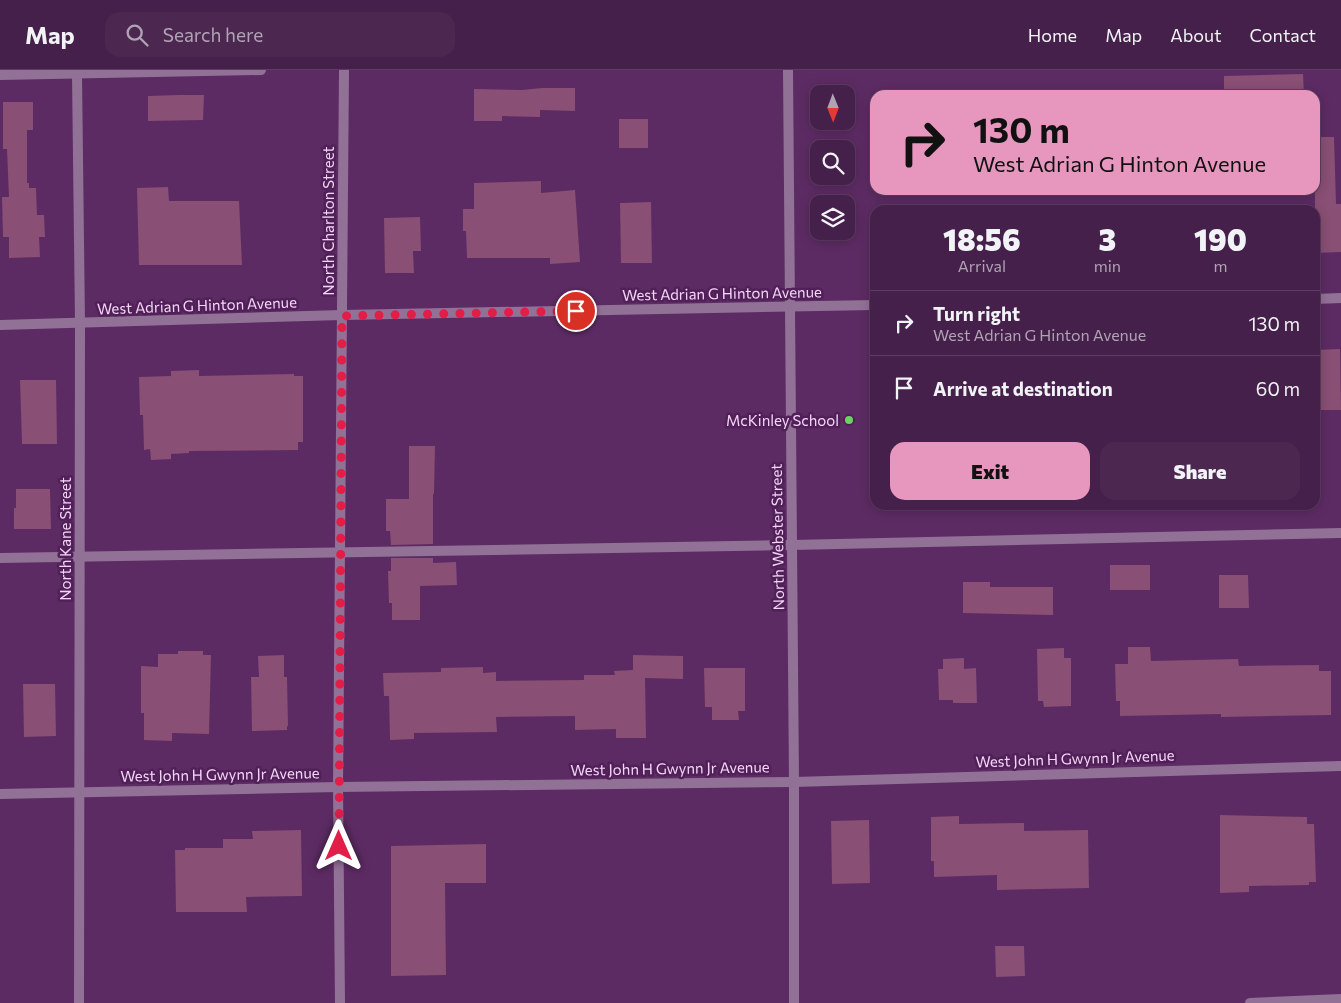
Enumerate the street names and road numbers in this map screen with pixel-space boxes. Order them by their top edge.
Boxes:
street label: North Charlton Street [319,146,337,296]
street label: West Adrian G Hinton Avenue [622,282,822,304]
street label: West Adrian G Hinton Avenue [97,293,297,317]
street label: North Webster Street [767,463,787,611]
street label: North Kane Street [56,477,74,601]
street label: West John H Gwynn Jr Avenue [975,746,1175,770]
street label: West John H Gwynn Jr Avenue [570,757,770,779]
street label: West John H Gwynn Jr Avenue [120,763,320,785]

